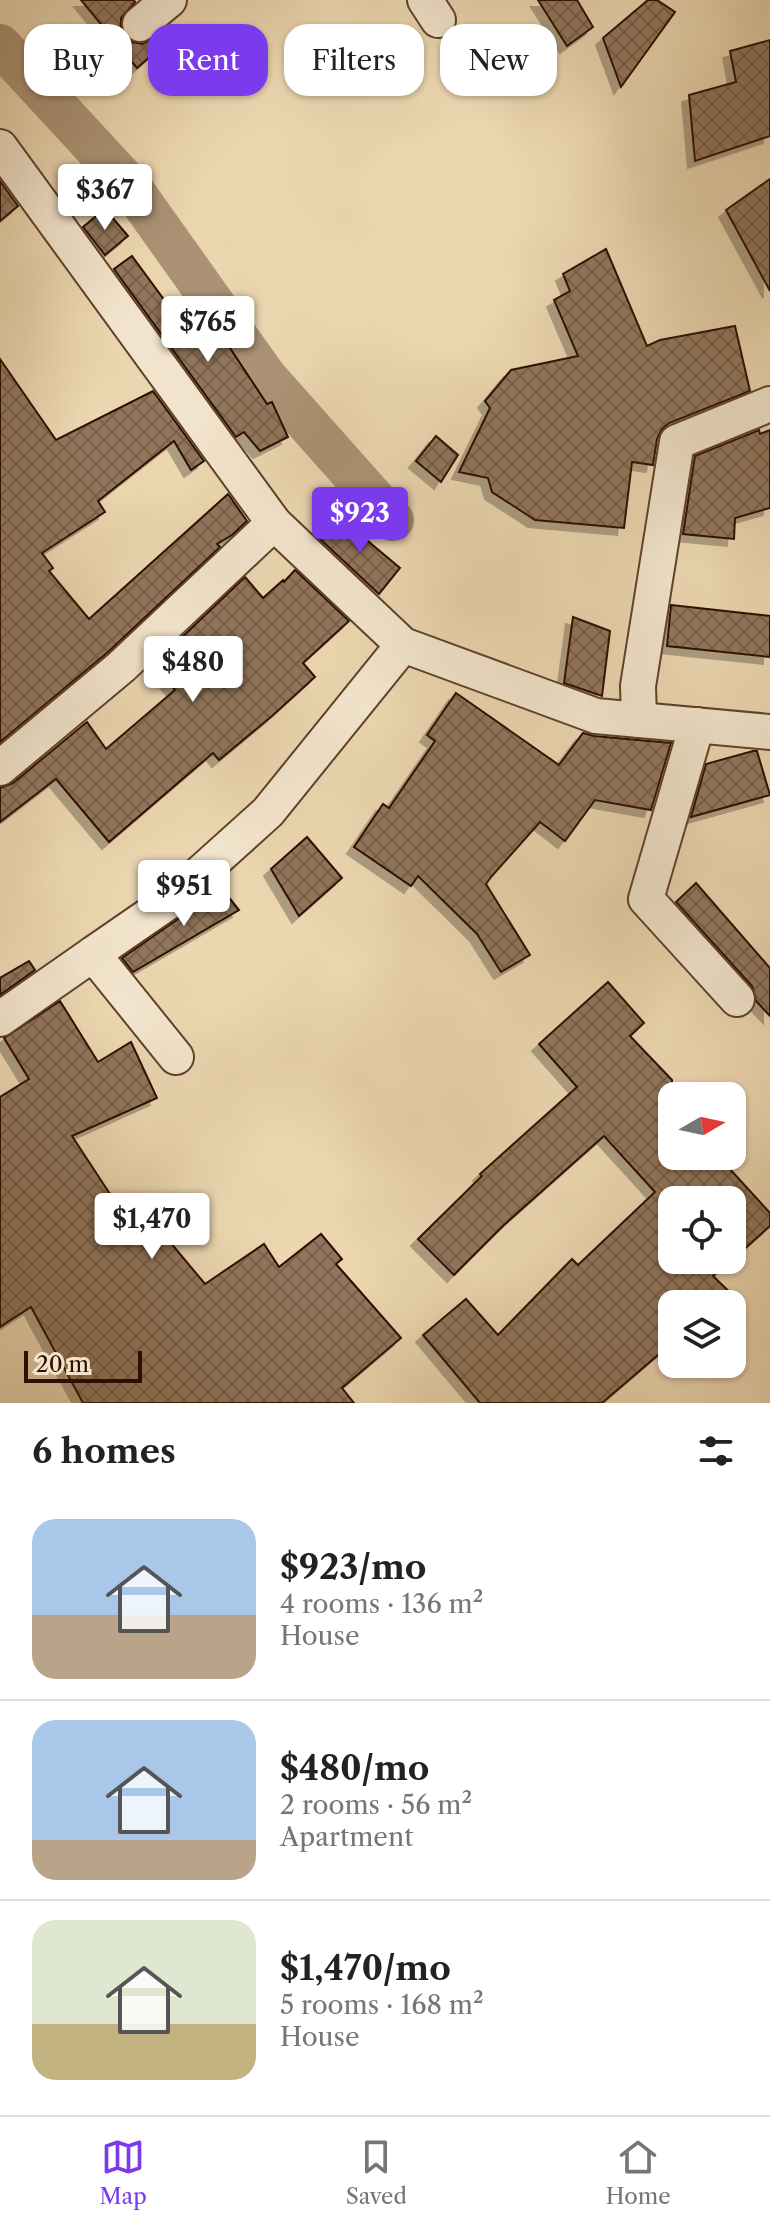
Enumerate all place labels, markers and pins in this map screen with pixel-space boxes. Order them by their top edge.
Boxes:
pin: $367 [58,164,152,232]
pin: $765 [161,296,255,364]
pin: $923 [313,487,407,555]
pin: $480 [146,636,240,704]
pin: $951 [137,860,231,928]
pin: $1,470 [87,1193,217,1261]

